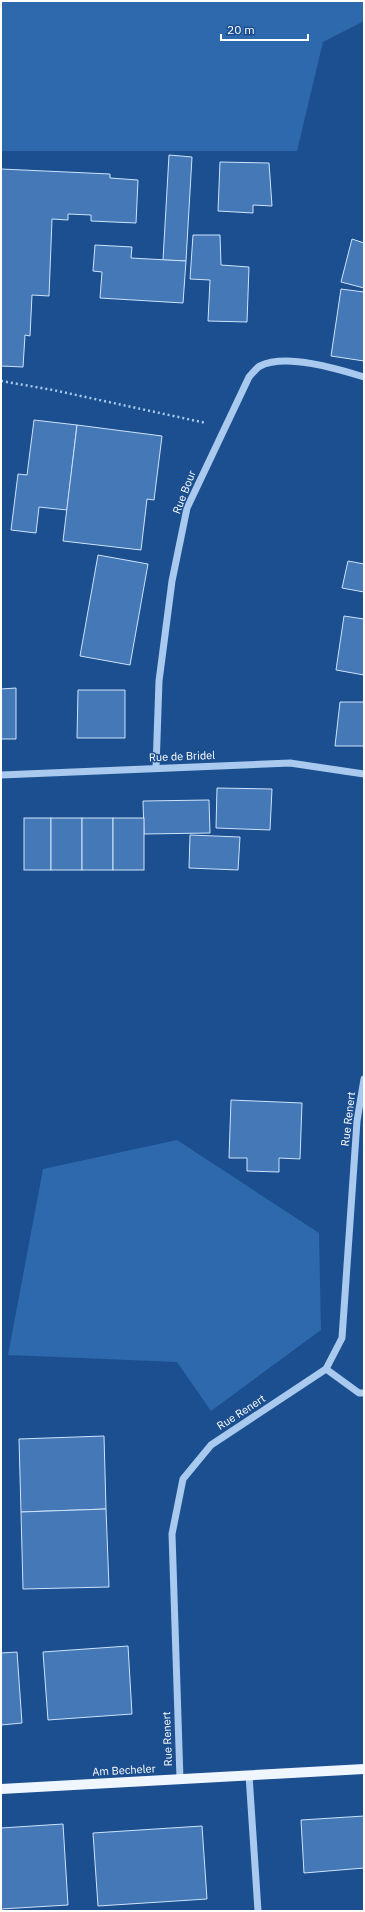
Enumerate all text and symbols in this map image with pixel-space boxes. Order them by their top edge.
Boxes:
scale bar [221,16,308,42]
text: 20 m [227,22,255,37]
street label: Rue Bour [169,468,199,516]
street label: Rue de Bridel [149,748,215,764]
street label: Rue Renert [338,1091,358,1147]
street label: Rue Renert [214,1391,268,1433]
street label: Rue Renert [159,1711,175,1767]
street label: Am Becheler [92,1761,156,1779]

